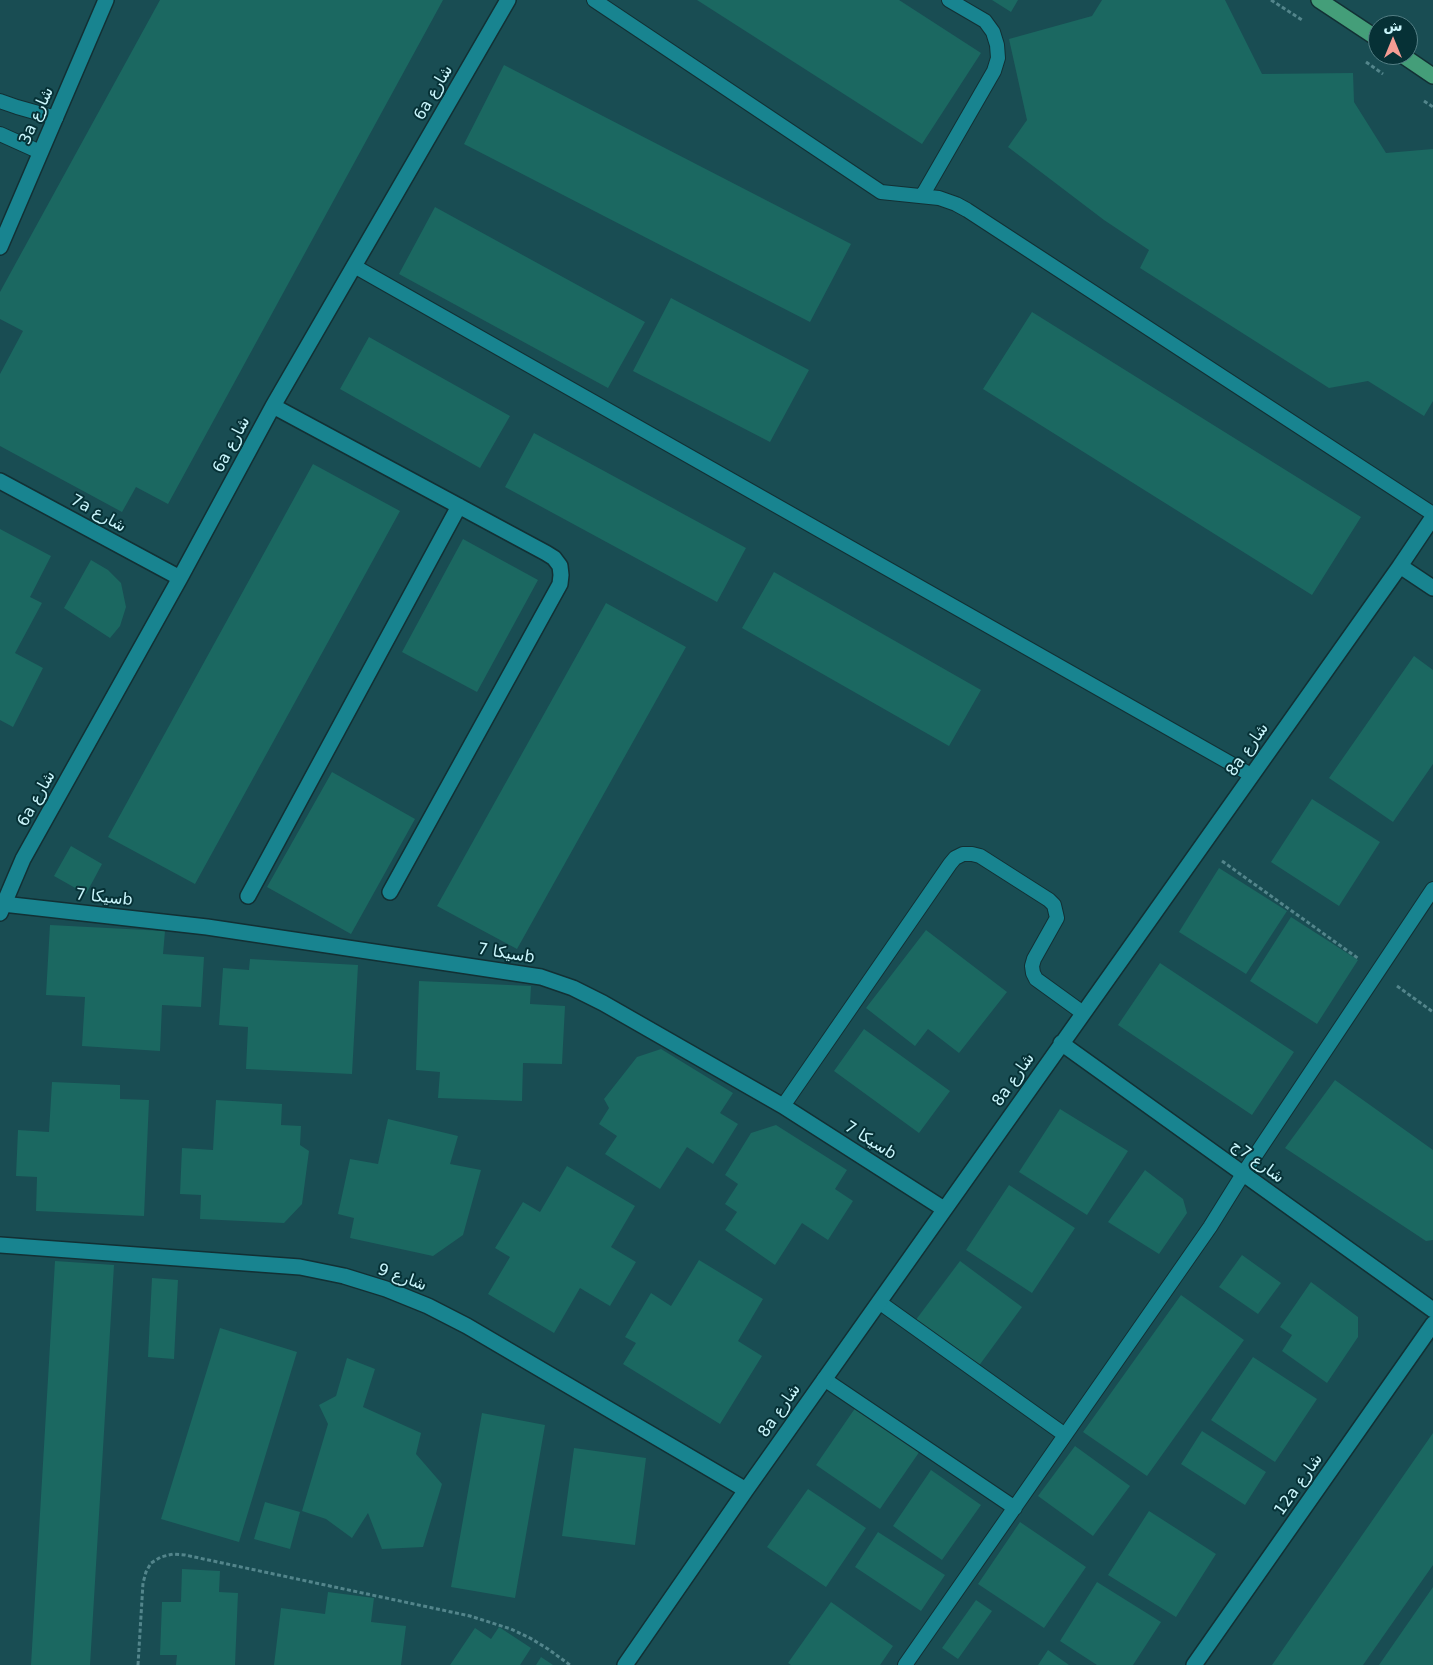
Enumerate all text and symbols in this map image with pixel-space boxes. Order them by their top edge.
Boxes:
north arrow [1368,15,1418,65]
text: ش [1383,18,1403,34]
street label: 6a شارع [411,62,457,124]
street label: 3a شارع [16,84,58,148]
street label: 6a شارع [209,414,255,476]
street label: 7a شارع [67,491,129,537]
street label: 8a شارع [1223,720,1273,780]
street label: 6a شارع [14,768,60,830]
street label: سيكا 7b [74,885,134,911]
street label: سيكا 7b [476,940,536,968]
street label: 8a شارع [989,1050,1039,1110]
street label: سيكا 7b [841,1118,899,1164]
street label: شارع 7ج [1227,1136,1287,1188]
street label: شارع 9 [375,1260,429,1296]
street label: 8a شارع [755,1381,805,1441]
street label: 12a شارع [1271,1450,1327,1520]

